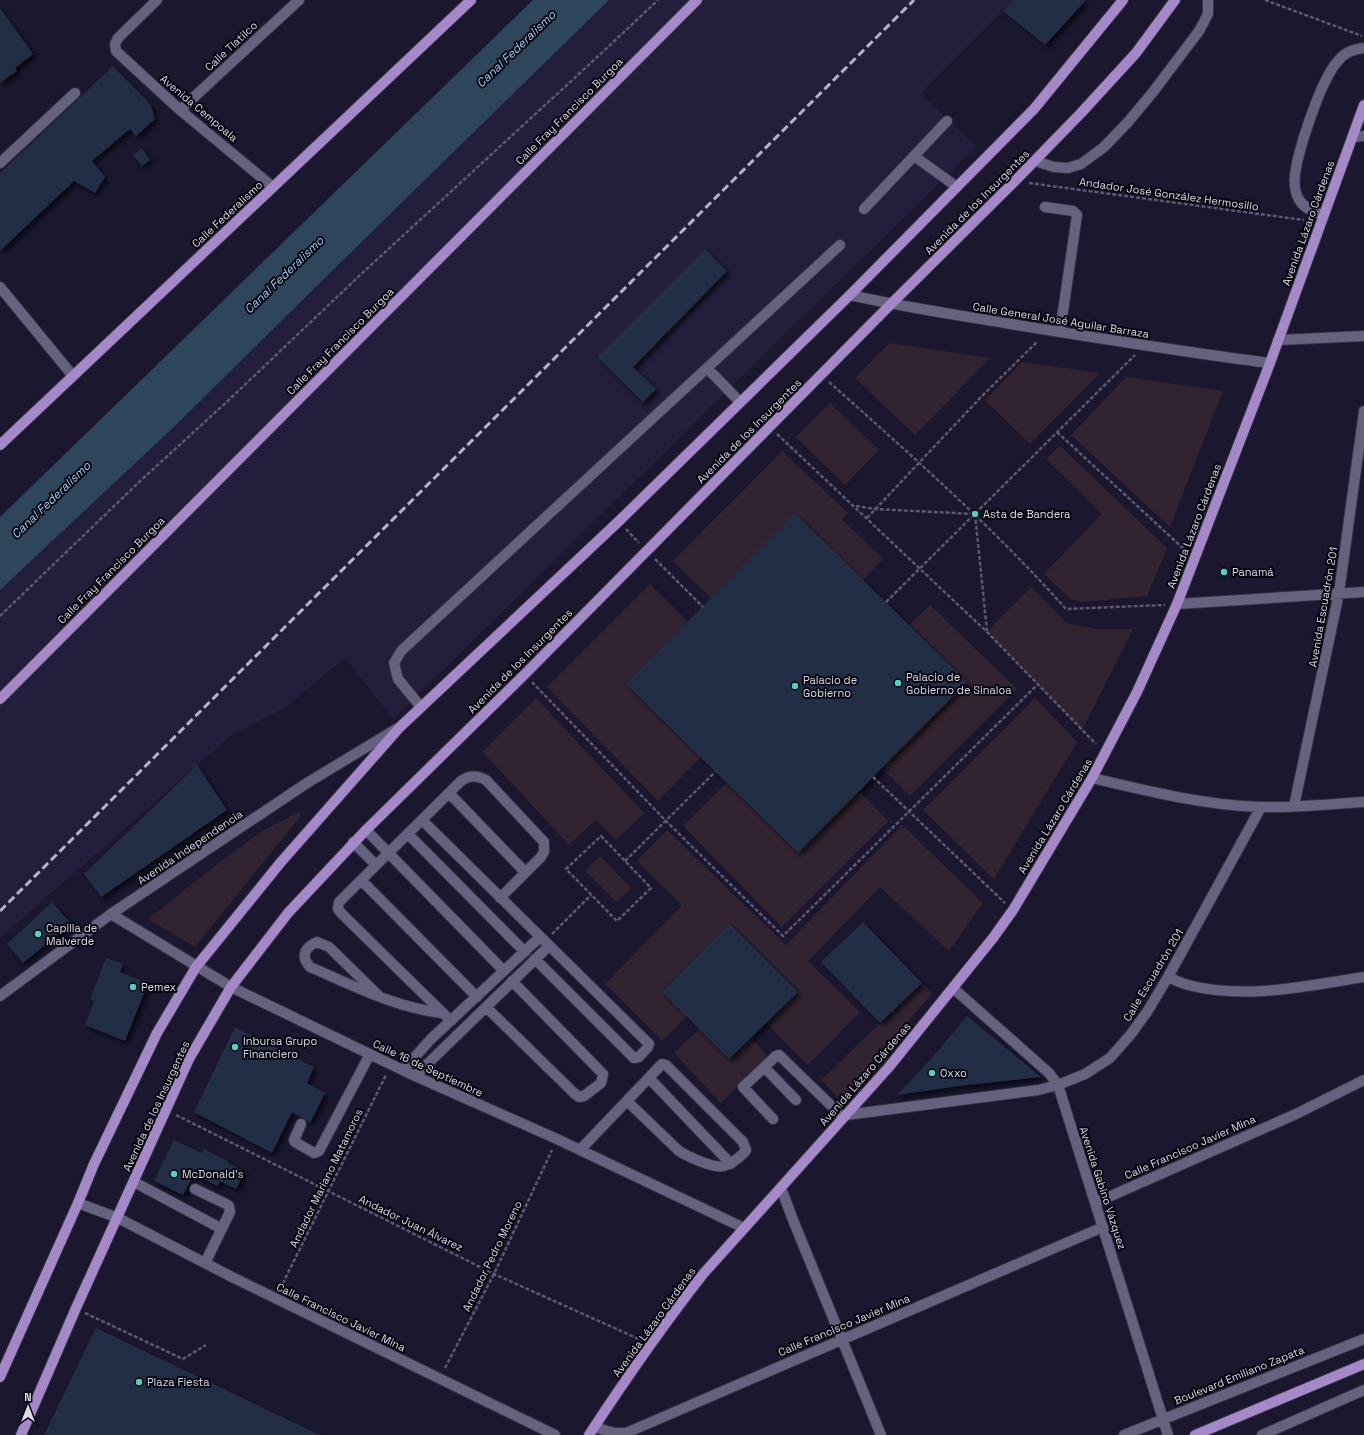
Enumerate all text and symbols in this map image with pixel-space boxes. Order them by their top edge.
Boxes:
water label: Canal Federalismo [473,7,560,91]
street label: Calle Tlatilco [202,18,260,74]
street label: Calle Fray Francisco Burgoa [512,54,626,168]
street label: Avenida Cempoala [157,71,241,145]
street label: Avenida de los Insurgentes [922,147,1032,257]
street label: Avenida Lázaro Cárdenas [1279,158,1337,288]
street label: Andador José González Hermosillo [1078,174,1260,214]
street label: Calle Federalismo [189,177,265,250]
water label: Canal Federalismo [241,233,328,317]
street label: Calle Fray Francisco Burgoa [283,284,397,398]
street label: Calle General José Aguilar Barraza [972,299,1151,341]
street label: Avenida de los Insurgentes [694,376,804,486]
water label: Canal Federalismo [8,458,95,542]
street label: Avenida Lázaro Cárdenas [1164,462,1224,590]
place label: Asta de Bandera [983,507,1071,521]
marker: Asta de Bandera [970,509,980,519]
street label: Calle Fray Francisco Burgoa [54,513,168,627]
street label: Avenida Escuadrón 201 [1306,546,1340,668]
place label: Panamá [1232,565,1274,579]
marker: Panamá [1219,567,1229,577]
street label: Avenida de los Insurgentes [465,606,575,716]
place label: Palacio de Gobierno de Sinaloa [906,670,1012,697]
place label: Palacio de Gobierno [803,673,857,700]
marker: Palacio de Gobierno de Sinaloa [893,678,903,688]
marker: Palacio de Gobierno [790,681,800,691]
street label: Avenida Lázaro Cárdenas [1015,756,1095,876]
street label: Avenida Independencia [135,806,246,887]
place label: Capilla de Malverde [46,921,97,948]
street label: Calle Escuadrón 201 [1120,926,1186,1024]
marker: Capilla de Malverde [33,929,43,939]
place label: Pemex [141,980,177,994]
marker: Pemex [128,982,138,992]
street label: Avenida Lázaro Cárdenas [816,1019,914,1129]
place label: Inbursa Grupo Financiero [243,1034,317,1061]
street label: Calle 16 de Septiembre [371,1036,485,1100]
street label: Avenida de los Insurgentes [120,1038,193,1173]
marker: Inbursa Grupo Financiero [230,1042,240,1052]
place label: Oxxo [940,1066,967,1080]
marker: Oxxo [927,1068,937,1078]
street label: Andador Mariano Matamoros [286,1106,366,1250]
street label: Calle Francisco Javier Mina [1122,1111,1258,1182]
street label: Avenida Gabino Vázquez [1077,1125,1130,1251]
place label: McDonald's [182,1167,244,1181]
marker: McDonald's [169,1169,179,1179]
street label: Andador Juan Álvarez [357,1192,466,1254]
street label: Andador Pedro Moreno [459,1198,525,1314]
street label: Avenida Lázaro Cárdenas [609,1264,699,1380]
street label: Calle Francisco Javier Mina [274,1280,409,1355]
street label: Calle Francisco Javier Mina [776,1291,913,1359]
street label: Boulevard Emiliano Zapata [1172,1342,1307,1408]
place label: Plaza Fiesta [147,1375,210,1389]
marker: Plaza Fiesta [134,1377,144,1387]
north arrow [8,1387,48,1427]
text: N [24,1390,32,1404]

